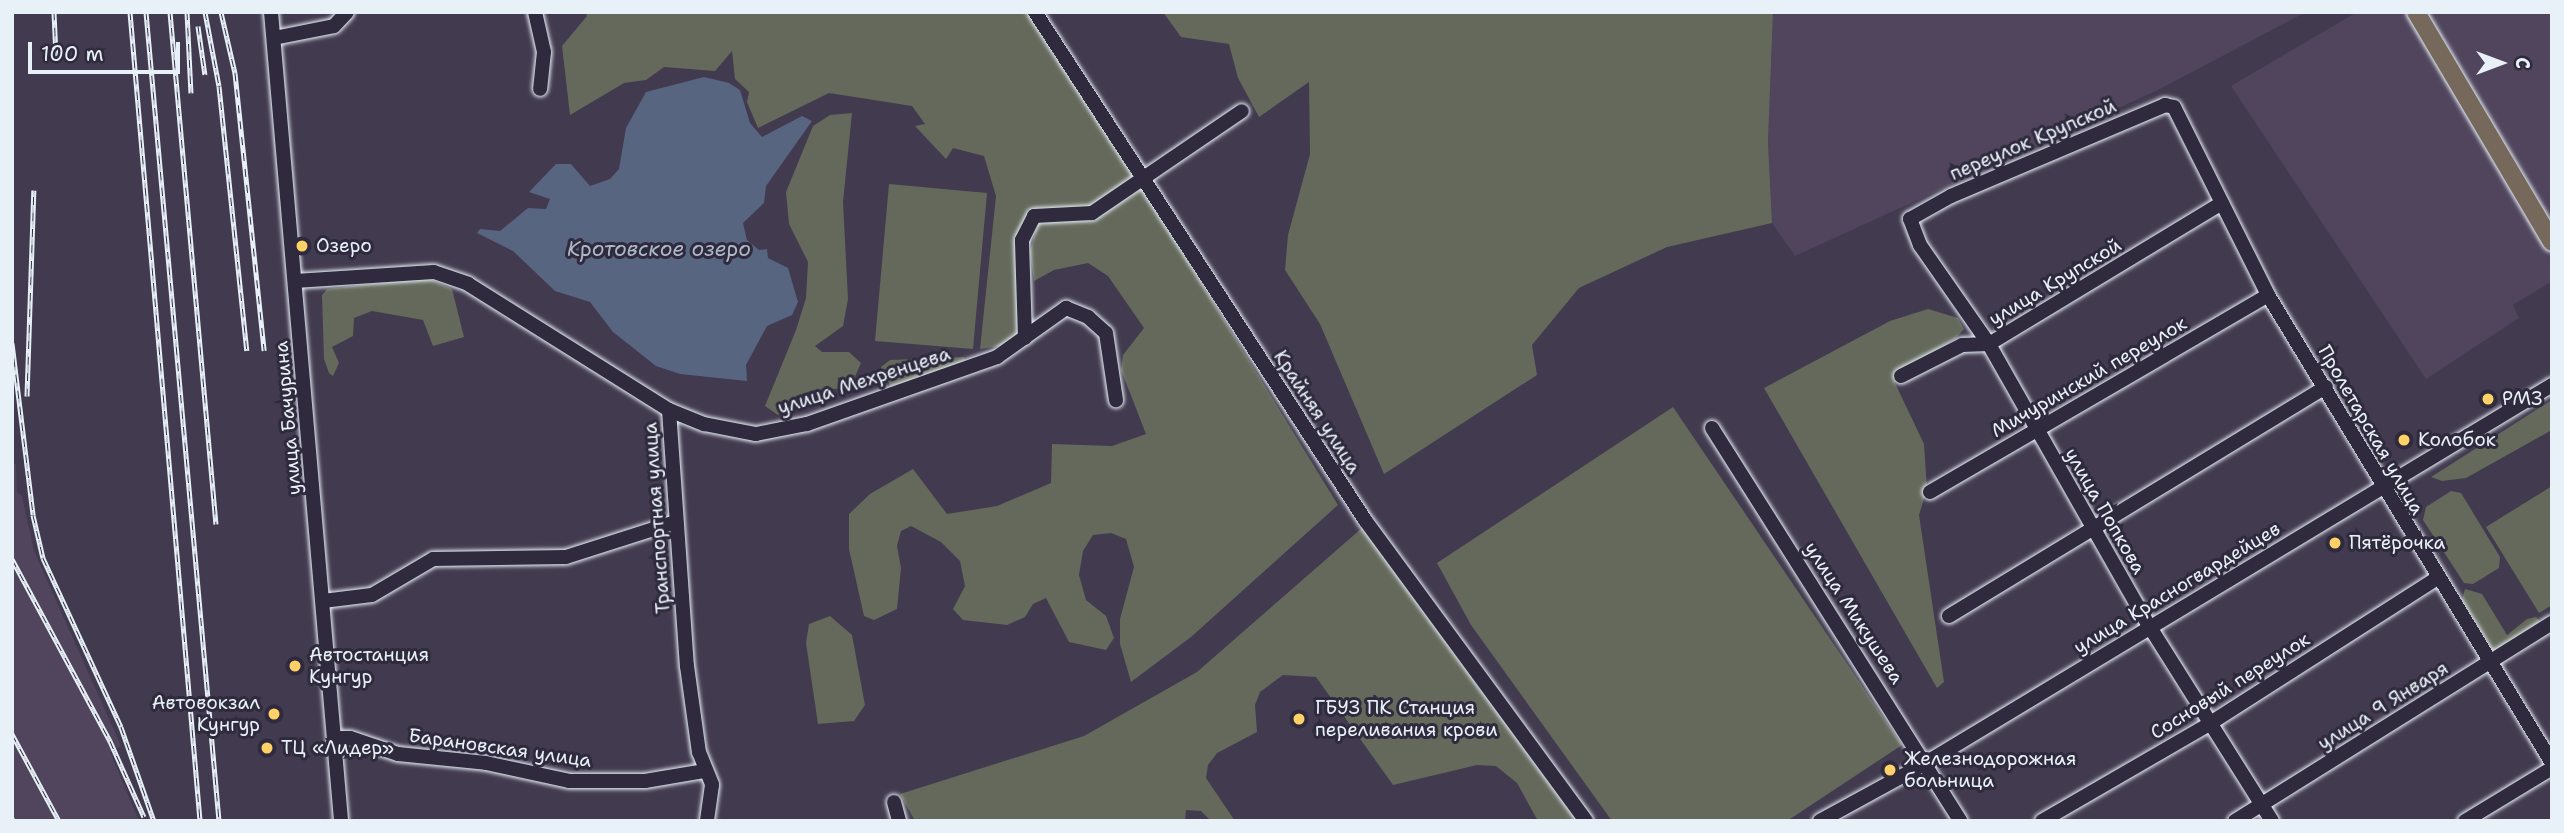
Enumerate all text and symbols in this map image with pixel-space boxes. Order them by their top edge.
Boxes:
scale bar [32,28,184,72]
north arrow [2466,28,2536,98]
text: 100 m [41,40,104,68]
text: С [2510,57,2535,69]
street label: переулок Крупской [1946,95,2120,185]
street label: улица Крупской [1985,234,2125,330]
place label: Озеро [316,235,372,257]
water label: Кротовское озеро [567,236,751,262]
marker: Озеро [294,238,310,254]
street label: Мичуринский переулок [1987,312,2191,442]
street label: улица Бачурина [270,340,306,496]
street label: Пролетарская улица [2313,341,2429,519]
street label: улица Мехренцева [775,342,953,420]
street label: Крайняя улица [1269,346,1365,478]
place label: РМЗ [2502,388,2543,410]
marker: РМЗ [2480,391,2496,407]
street label: Транспортная улица [639,421,675,615]
place label: Колобок [2418,429,2496,451]
marker: Колобок [2396,432,2412,448]
street label: улица Попкова [2060,444,2150,578]
street label: улица Красногвардейцев [2070,517,2284,659]
place label: Пятёрочка [2349,532,2445,554]
marker: Пятёрочка [2327,535,2343,551]
street label: улица Микушева [1800,538,1908,688]
street label: Сосновый переулок [2146,628,2314,744]
place label: Автостанция Кунгур [309,644,429,688]
street label: улица 9 Января [2314,657,2452,755]
marker: Автостанция Кунгур [287,658,303,674]
place label: Автовокзал Кунгур [152,692,260,736]
place label: ГБУЗ ПК Станция переливания крови [1315,697,1498,741]
marker: Автовокзал Кунгур [266,706,282,722]
marker: ГБУЗ ПК Станция переливания крови [1289,709,1309,729]
street label: Барановская улица [407,724,593,772]
place label: ТЦ «Лидер» [281,737,394,759]
marker: ТЦ «Лидер» [259,740,275,756]
place label: Железнодорожная больница [1904,748,2076,792]
marker: Железнодорожная больница [1882,762,1898,778]

